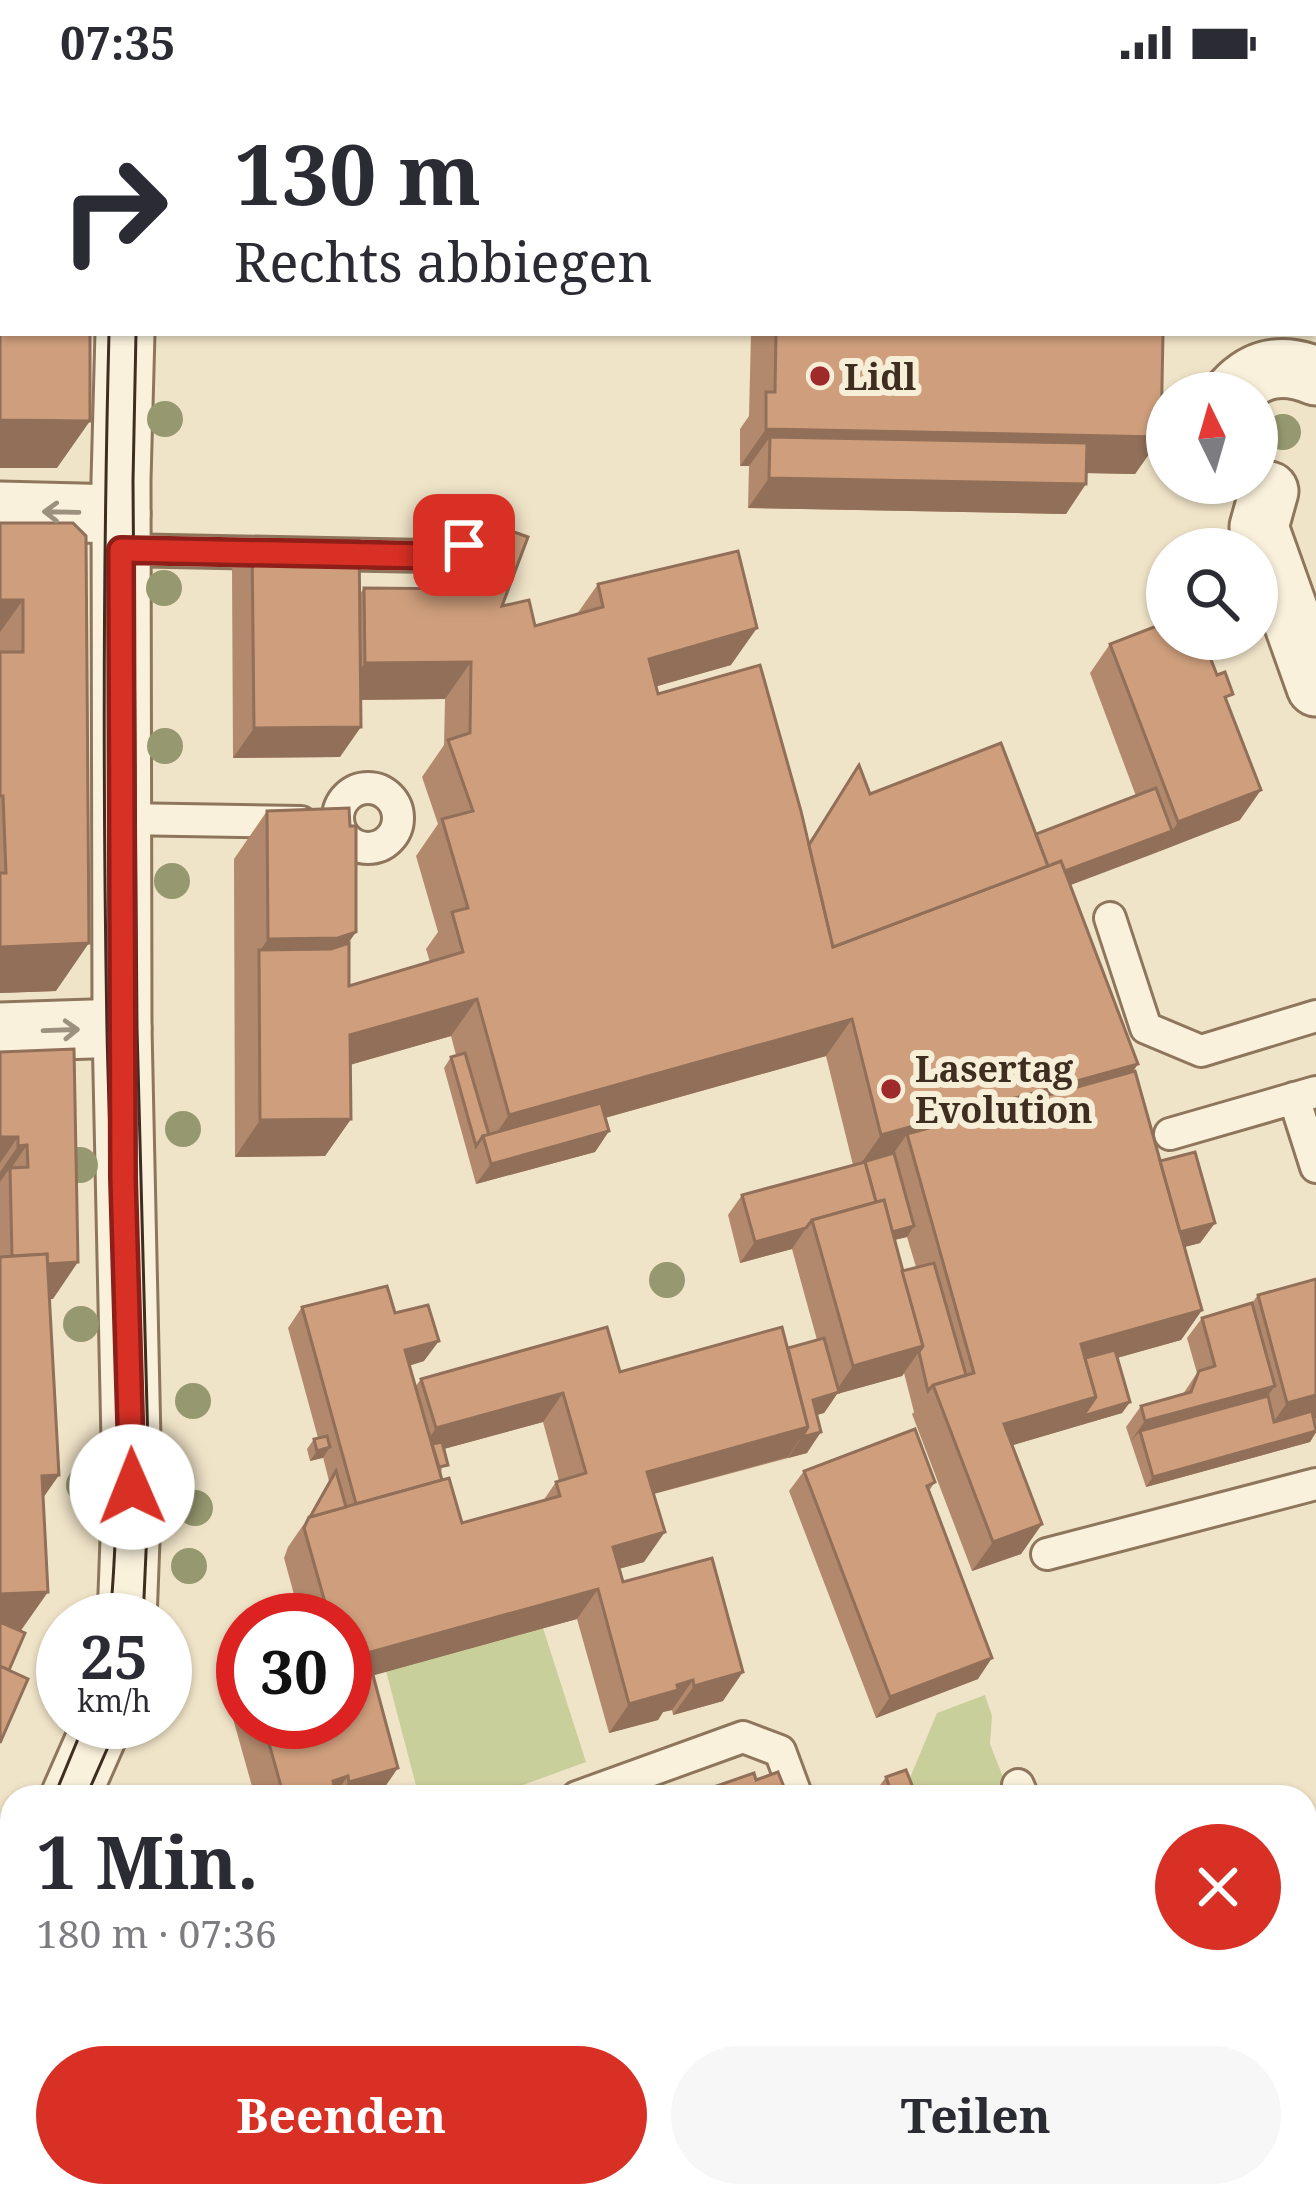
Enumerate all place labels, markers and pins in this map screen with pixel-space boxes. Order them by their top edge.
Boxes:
place label: Lidl [844,352,917,401]
marker: Lidl [807,363,833,389]
pin [413,494,515,596]
place label: Lasertag Evolution [915,1044,1092,1134]
marker: Lasertag Evolution [878,1076,904,1102]

